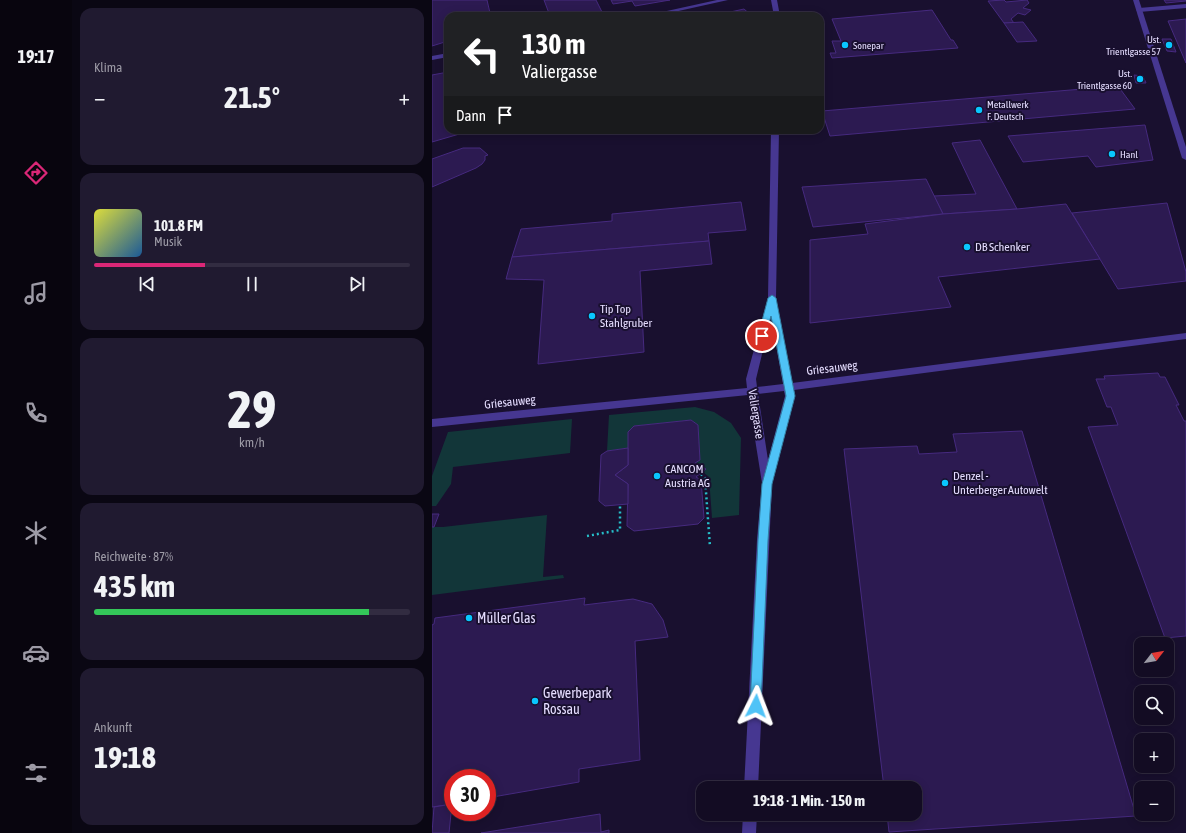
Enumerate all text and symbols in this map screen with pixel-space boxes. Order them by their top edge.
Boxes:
icon: left [456,28,508,80]
text: 130 m [522,28,585,60]
place label: Ust. Trientlgasse 57 [1106,34,1161,57]
marker: Sonepar [840,40,850,50]
place label: Sonepar [853,40,885,51]
marker: Ust. Trientlgasse 57 [1164,40,1174,50]
text: 19:17 [17,46,55,67]
text: Klima [94,60,122,75]
text: Valiergasse [522,61,597,82]
place label: Ust. Trientlgasse 60 [1077,68,1132,91]
marker: Ust. Trientlgasse 60 [1135,74,1145,84]
text: 21.5° [224,80,280,114]
text: − [94,84,105,110]
text: + [399,84,410,110]
place label: Metallwerk F. Deutsch [987,99,1029,122]
icon: arrive [494,104,516,126]
marker: Metallwerk F. Deutsch [974,105,984,115]
text: Dann [456,107,486,124]
marker: Hanl [1107,149,1117,159]
place label: Hanl [1120,149,1138,160]
icon: directions [22,159,50,187]
text: 101.8 FM [154,217,203,234]
text: Musik [154,234,182,249]
place label: DB Schenker [975,240,1030,254]
marker: DB Schenker [962,242,972,252]
icon: previous [136,273,158,295]
icon: pause [241,273,263,295]
icon: next [346,273,368,295]
icon: music [22,279,50,307]
place label: Tip Top Stahlgruber [600,302,653,330]
marker: Tip Top Stahlgruber [587,311,597,321]
pin [745,319,779,353]
icon: arrive [751,325,773,347]
street label: Griesauweg [806,358,859,378]
text: 29 [228,379,276,439]
street label: Valiergasse [745,388,767,440]
street label: Griesauweg [484,392,537,412]
icon: phone [22,399,50,427]
text: km/h [239,435,265,450]
place label: CANCOM Austria AG [665,462,710,490]
place label: Denzel - Unterberger Autowelt [953,469,1048,497]
marker: CANCOM Austria AG [652,471,662,481]
marker: Denzel - Unterberger Autowelt [940,478,950,488]
icon: climate [22,519,50,547]
text: Reichweite · 87% [94,549,173,564]
text: 435 km [94,569,175,603]
place label: Müller Glas [477,610,535,626]
marker: Müller Glas [464,613,474,623]
north arrow [1134,637,1174,677]
map controls [1134,637,1174,821]
icon: car [22,639,50,667]
place label: Gewerbepark Rossau [543,685,612,717]
position arrow [735,685,777,727]
button: search [1134,685,1174,725]
marker: Gewerbepark Rossau [530,696,540,706]
text: Ankunft [94,720,132,735]
button: + [1134,733,1174,773]
text: 19:18 [94,740,156,774]
icon: filters [22,759,50,787]
speed limit sign: 30 [444,769,496,821]
button: − [1134,781,1174,821]
text: 19:18 · 1 Min. · 150 m [753,792,865,809]

